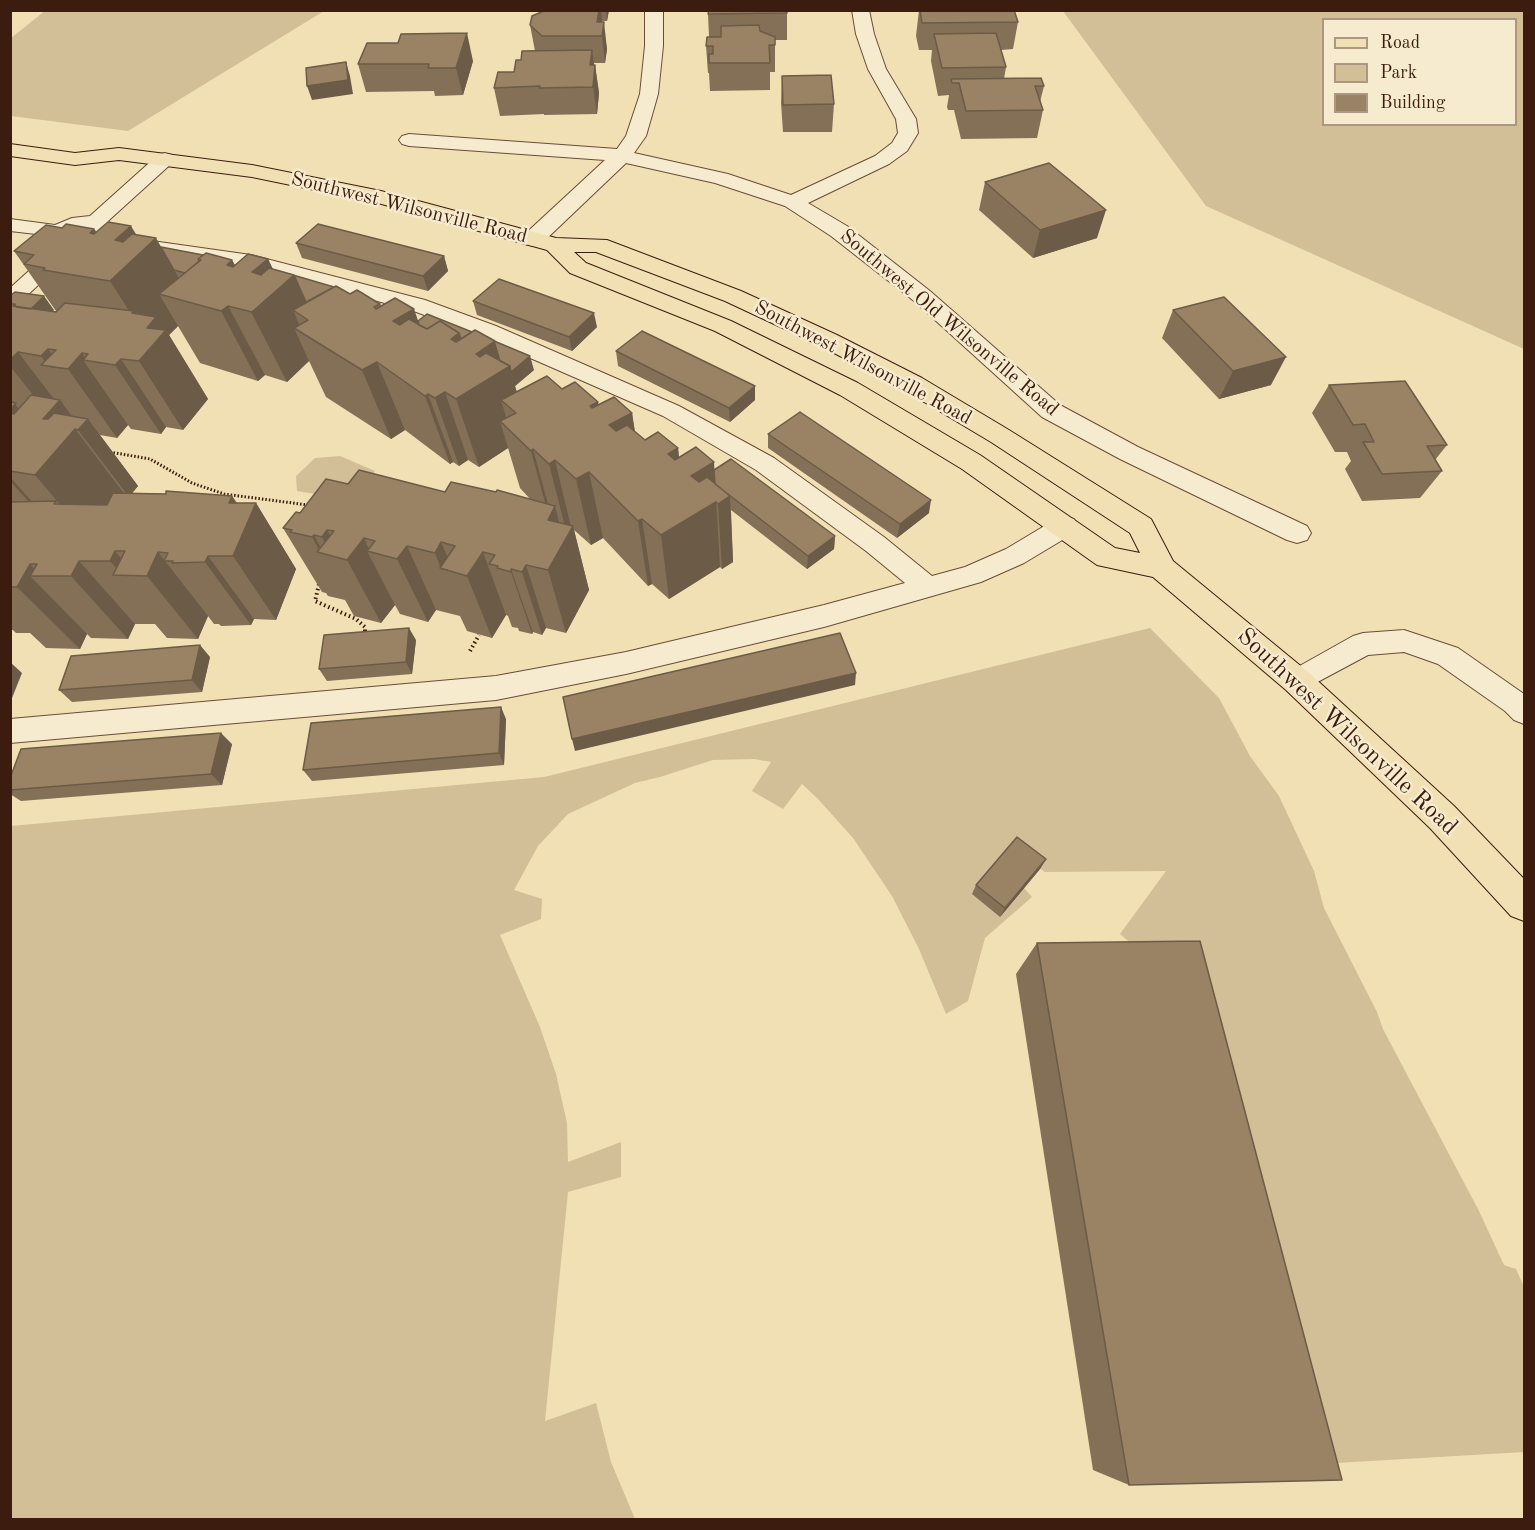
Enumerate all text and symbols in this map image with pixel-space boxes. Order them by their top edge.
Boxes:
legend [1322,18,1517,126]
text: Road [1380,34,1420,52]
text: Park [1380,64,1417,82]
text: Building [1380,94,1445,112]
street label: Southwest Wilsonville Road [288,167,530,249]
street label: Southwest Old Wilsonville Road [835,224,1063,422]
street label: Southwest Wilsonville Road [750,295,976,431]
street label: Southwest Wilsonville Road [1231,622,1463,842]

